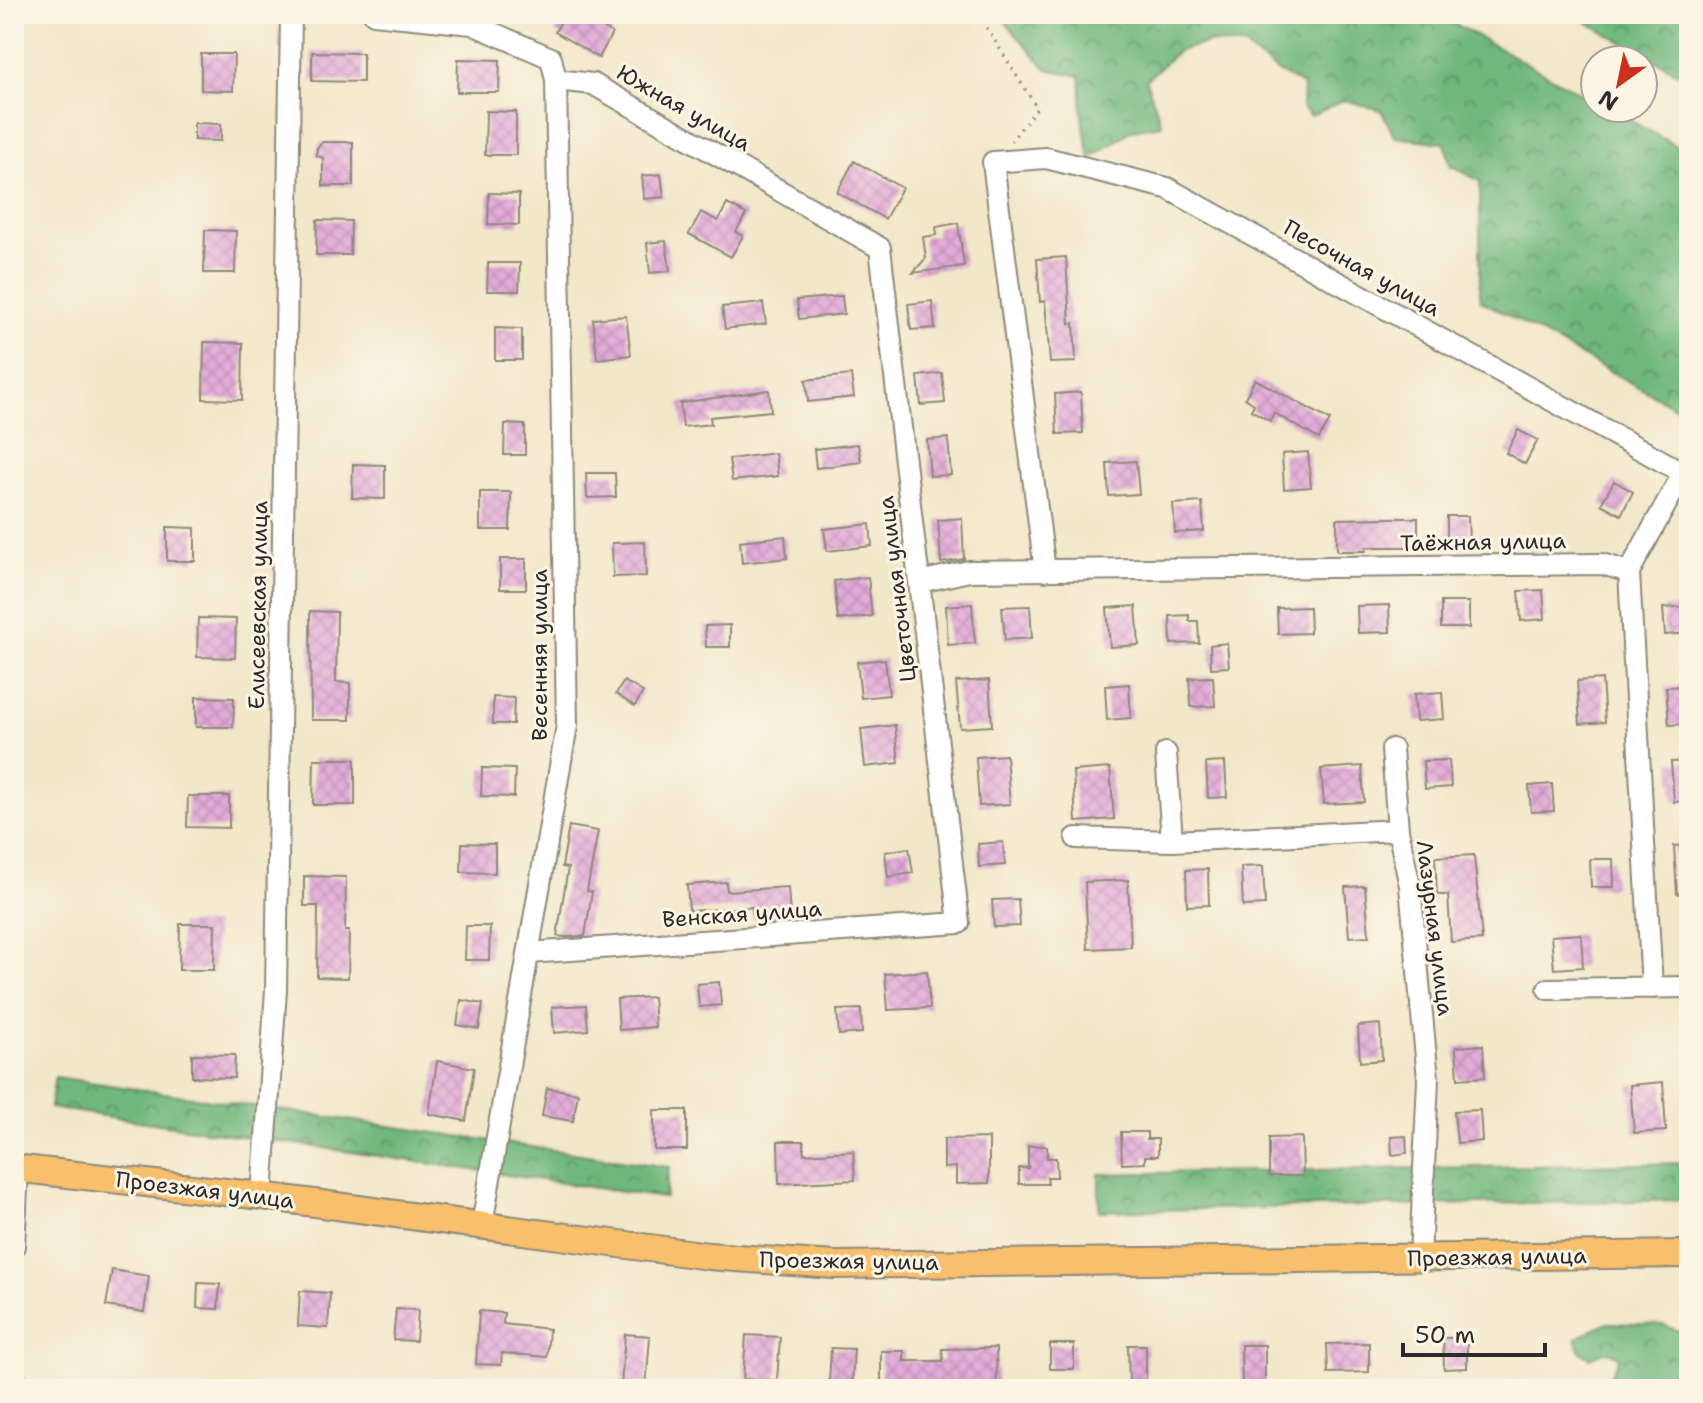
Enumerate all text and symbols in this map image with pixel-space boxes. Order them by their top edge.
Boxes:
north arrow [1579,44,1659,124]
street label: Южная улица [612,58,756,158]
text: N [1593,83,1624,117]
street label: Песочная улица [1279,213,1446,323]
street label: Цветочная улица [871,494,923,684]
street label: Елисеевская улица [242,500,274,710]
street label: Таёжная улица [1400,526,1567,558]
street label: Весенняя улица [525,569,554,741]
street label: Лазурная улица [1410,839,1460,1018]
street label: Венская улица [661,894,823,934]
street label: Проезжая улица [114,1165,296,1215]
street label: Проезжая улица [1407,1241,1587,1273]
street label: Проезжая улица [759,1245,939,1277]
scale bar [1403,1307,1545,1357]
text: 50 m [1415,1319,1475,1351]

